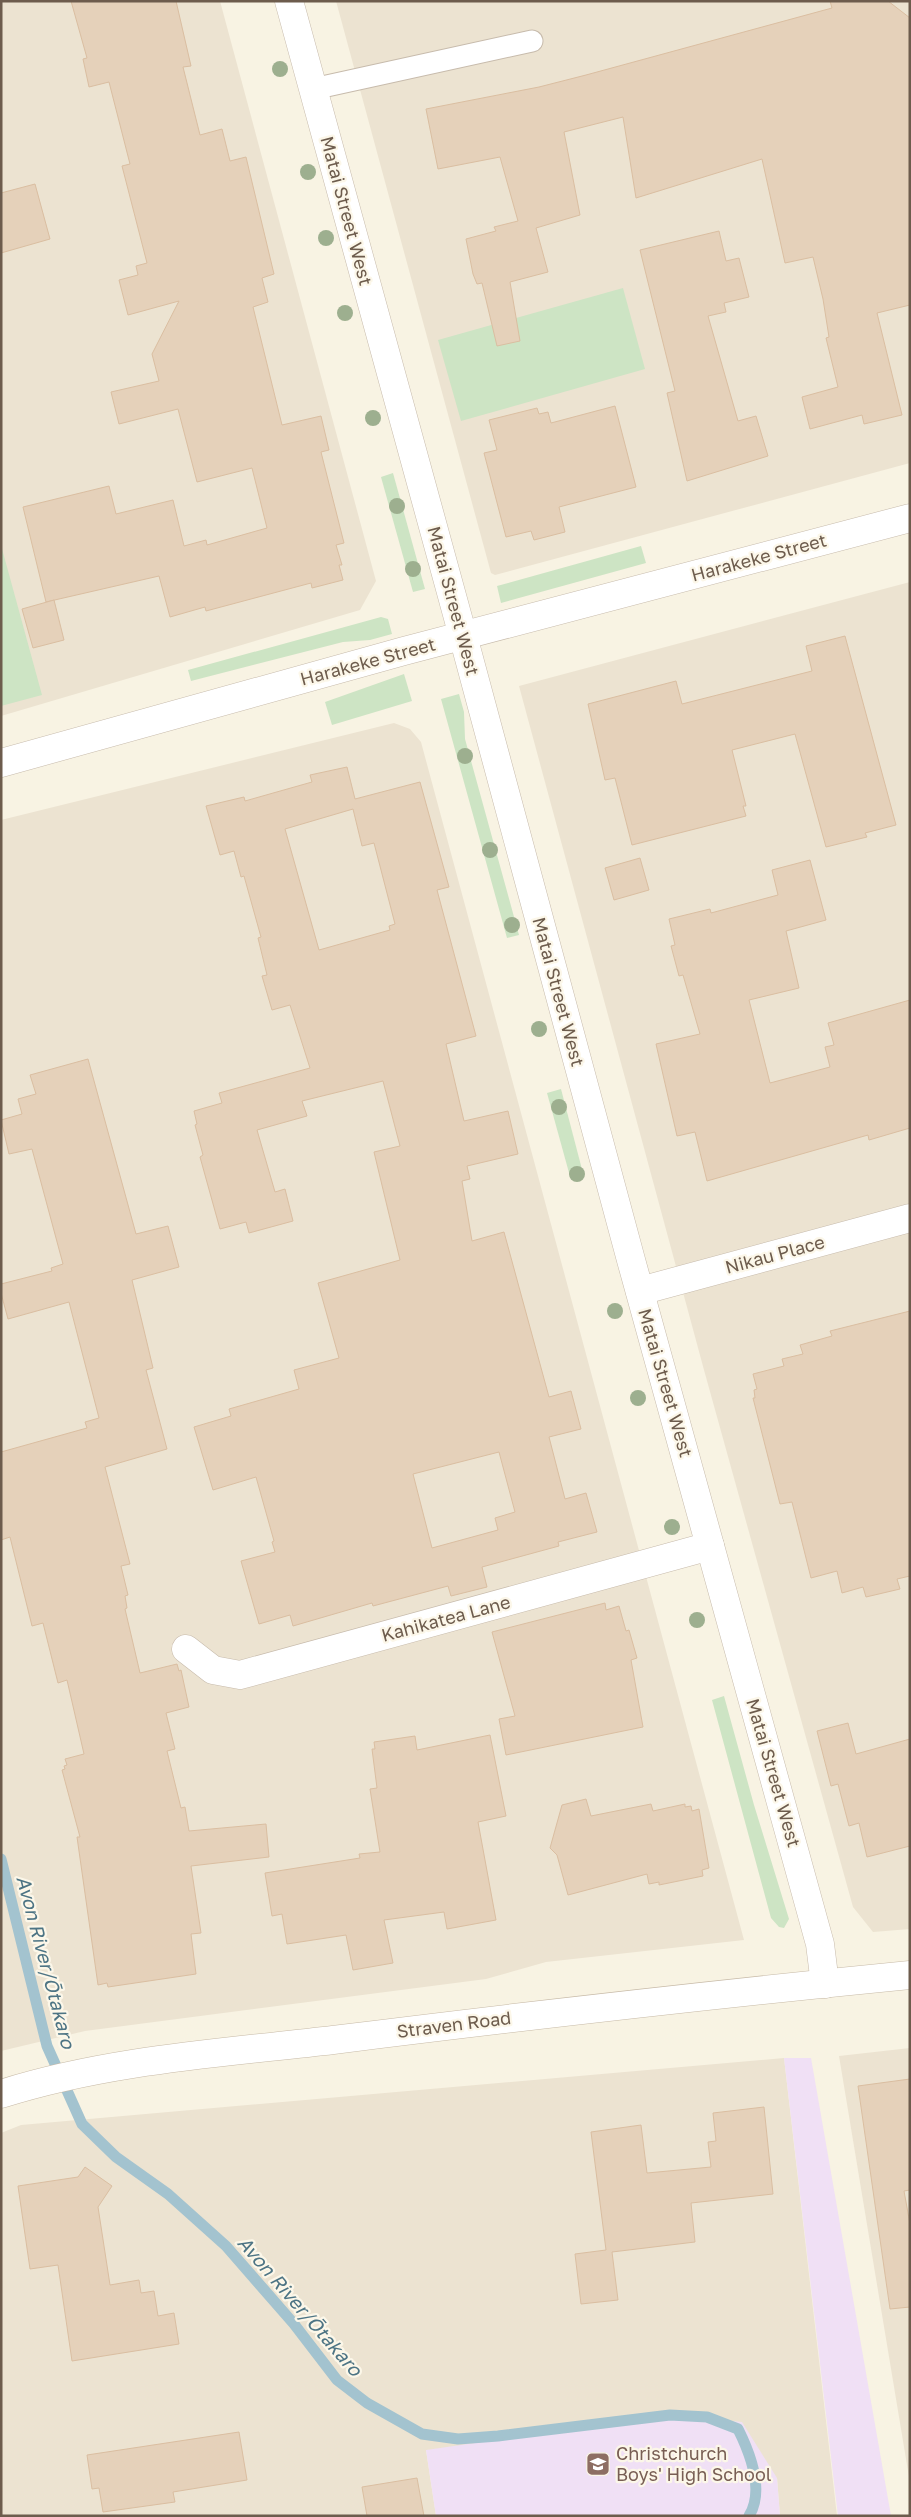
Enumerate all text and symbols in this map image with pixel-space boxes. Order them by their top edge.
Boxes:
street label: Matai Street West [316,134,377,288]
street label: Matai Street West [423,524,484,678]
street label: Harakeke Street [689,528,829,586]
street label: Harakeke Street [298,632,438,690]
street label: Matai Street West [528,915,589,1069]
street label: Nikau Place [723,1230,827,1278]
street label: Matai Street West [634,1306,698,1460]
street label: Kahikatea Lane [379,1590,513,1646]
street label: Matai Street West [742,1696,806,1850]
water label: Avon River/Ōtakaro [12,1873,81,2052]
street label: Straven Road [396,2006,512,2042]
water label: Avon River/Ōtakaro [233,2231,368,2382]
place label: Christchurch Boys' High School [616,2442,772,2485]
school or university icon: Christchurch Boys' High School [585,2451,611,2477]

